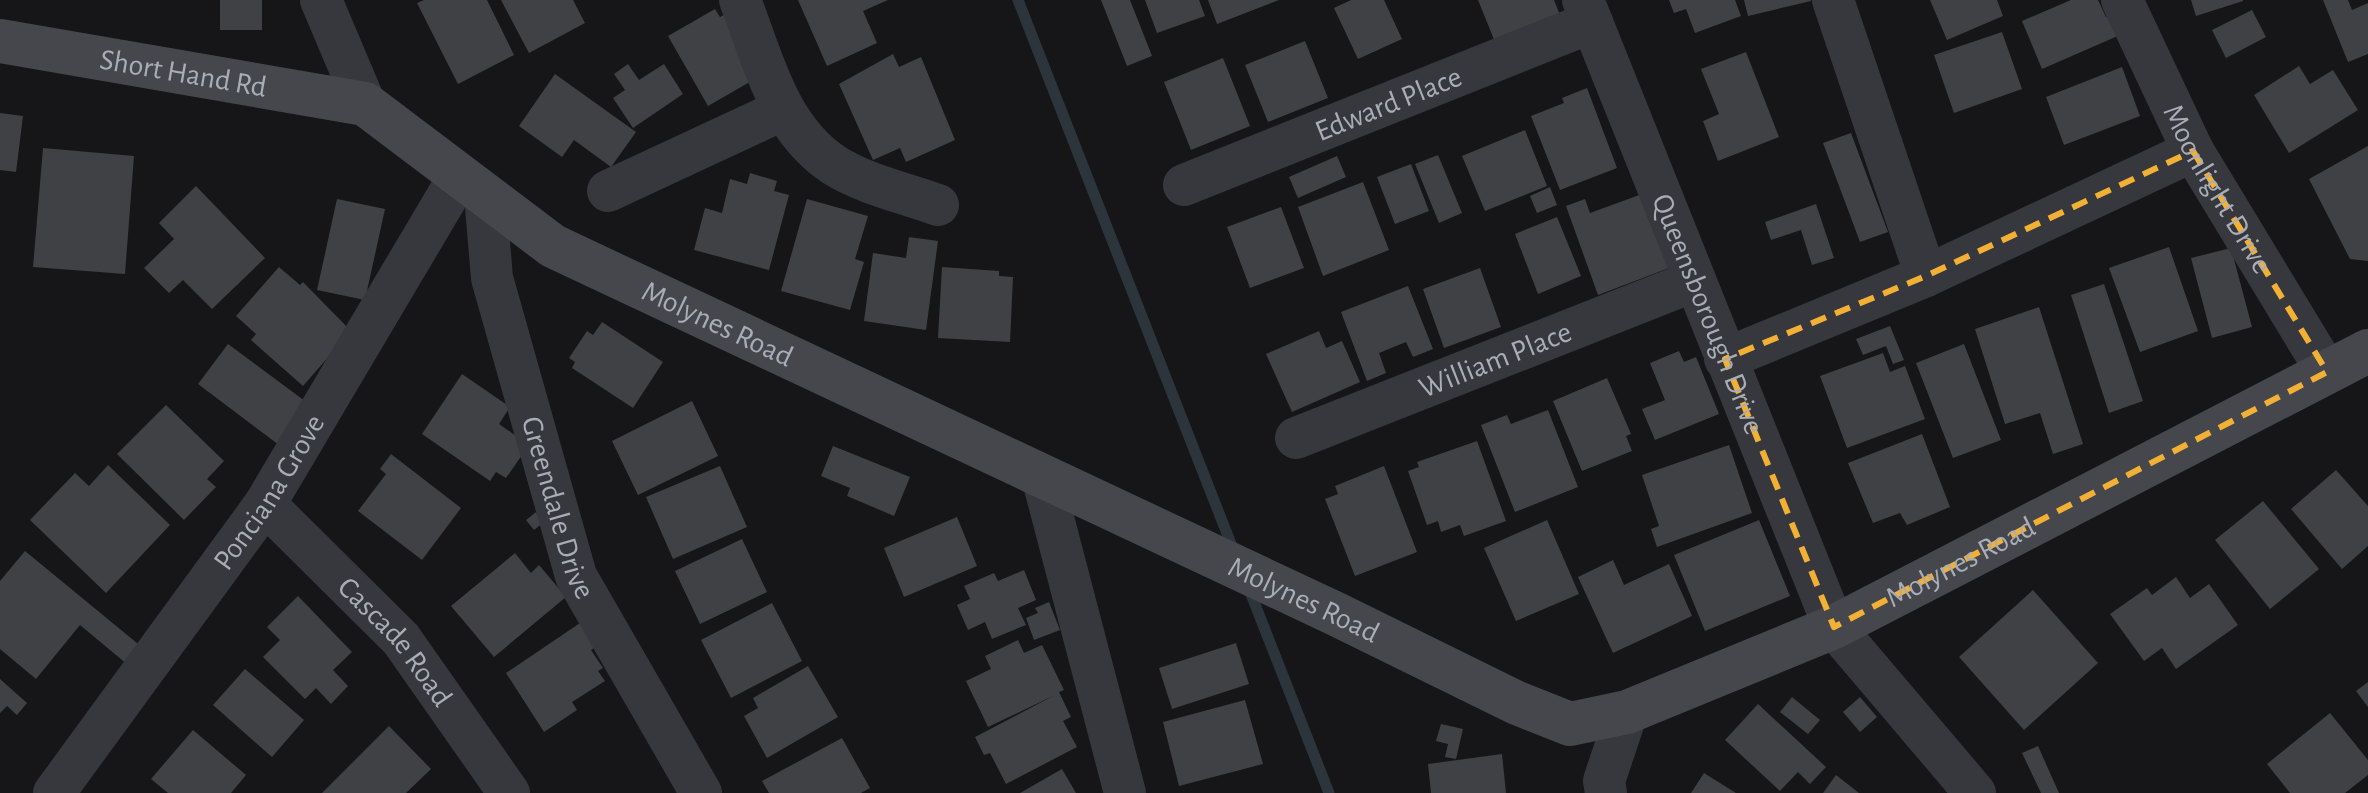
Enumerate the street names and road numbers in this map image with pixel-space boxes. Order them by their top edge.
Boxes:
street label: Short Hand Rd [97,44,269,103]
street label: Edward Place [1311,62,1466,147]
street label: Moonlight Drive [2157,100,2278,279]
street label: Queensborough Drive [1646,190,1769,439]
street label: Molynes Road [637,276,797,373]
street label: William Place [1415,317,1576,404]
street label: Ponciana Grove [208,410,330,576]
street label: Greendale Drive [516,413,600,604]
street label: Molynes Road [1881,512,2040,613]
street label: Molynes Road [1224,552,1384,649]
street label: Cascade Road [332,572,457,712]

